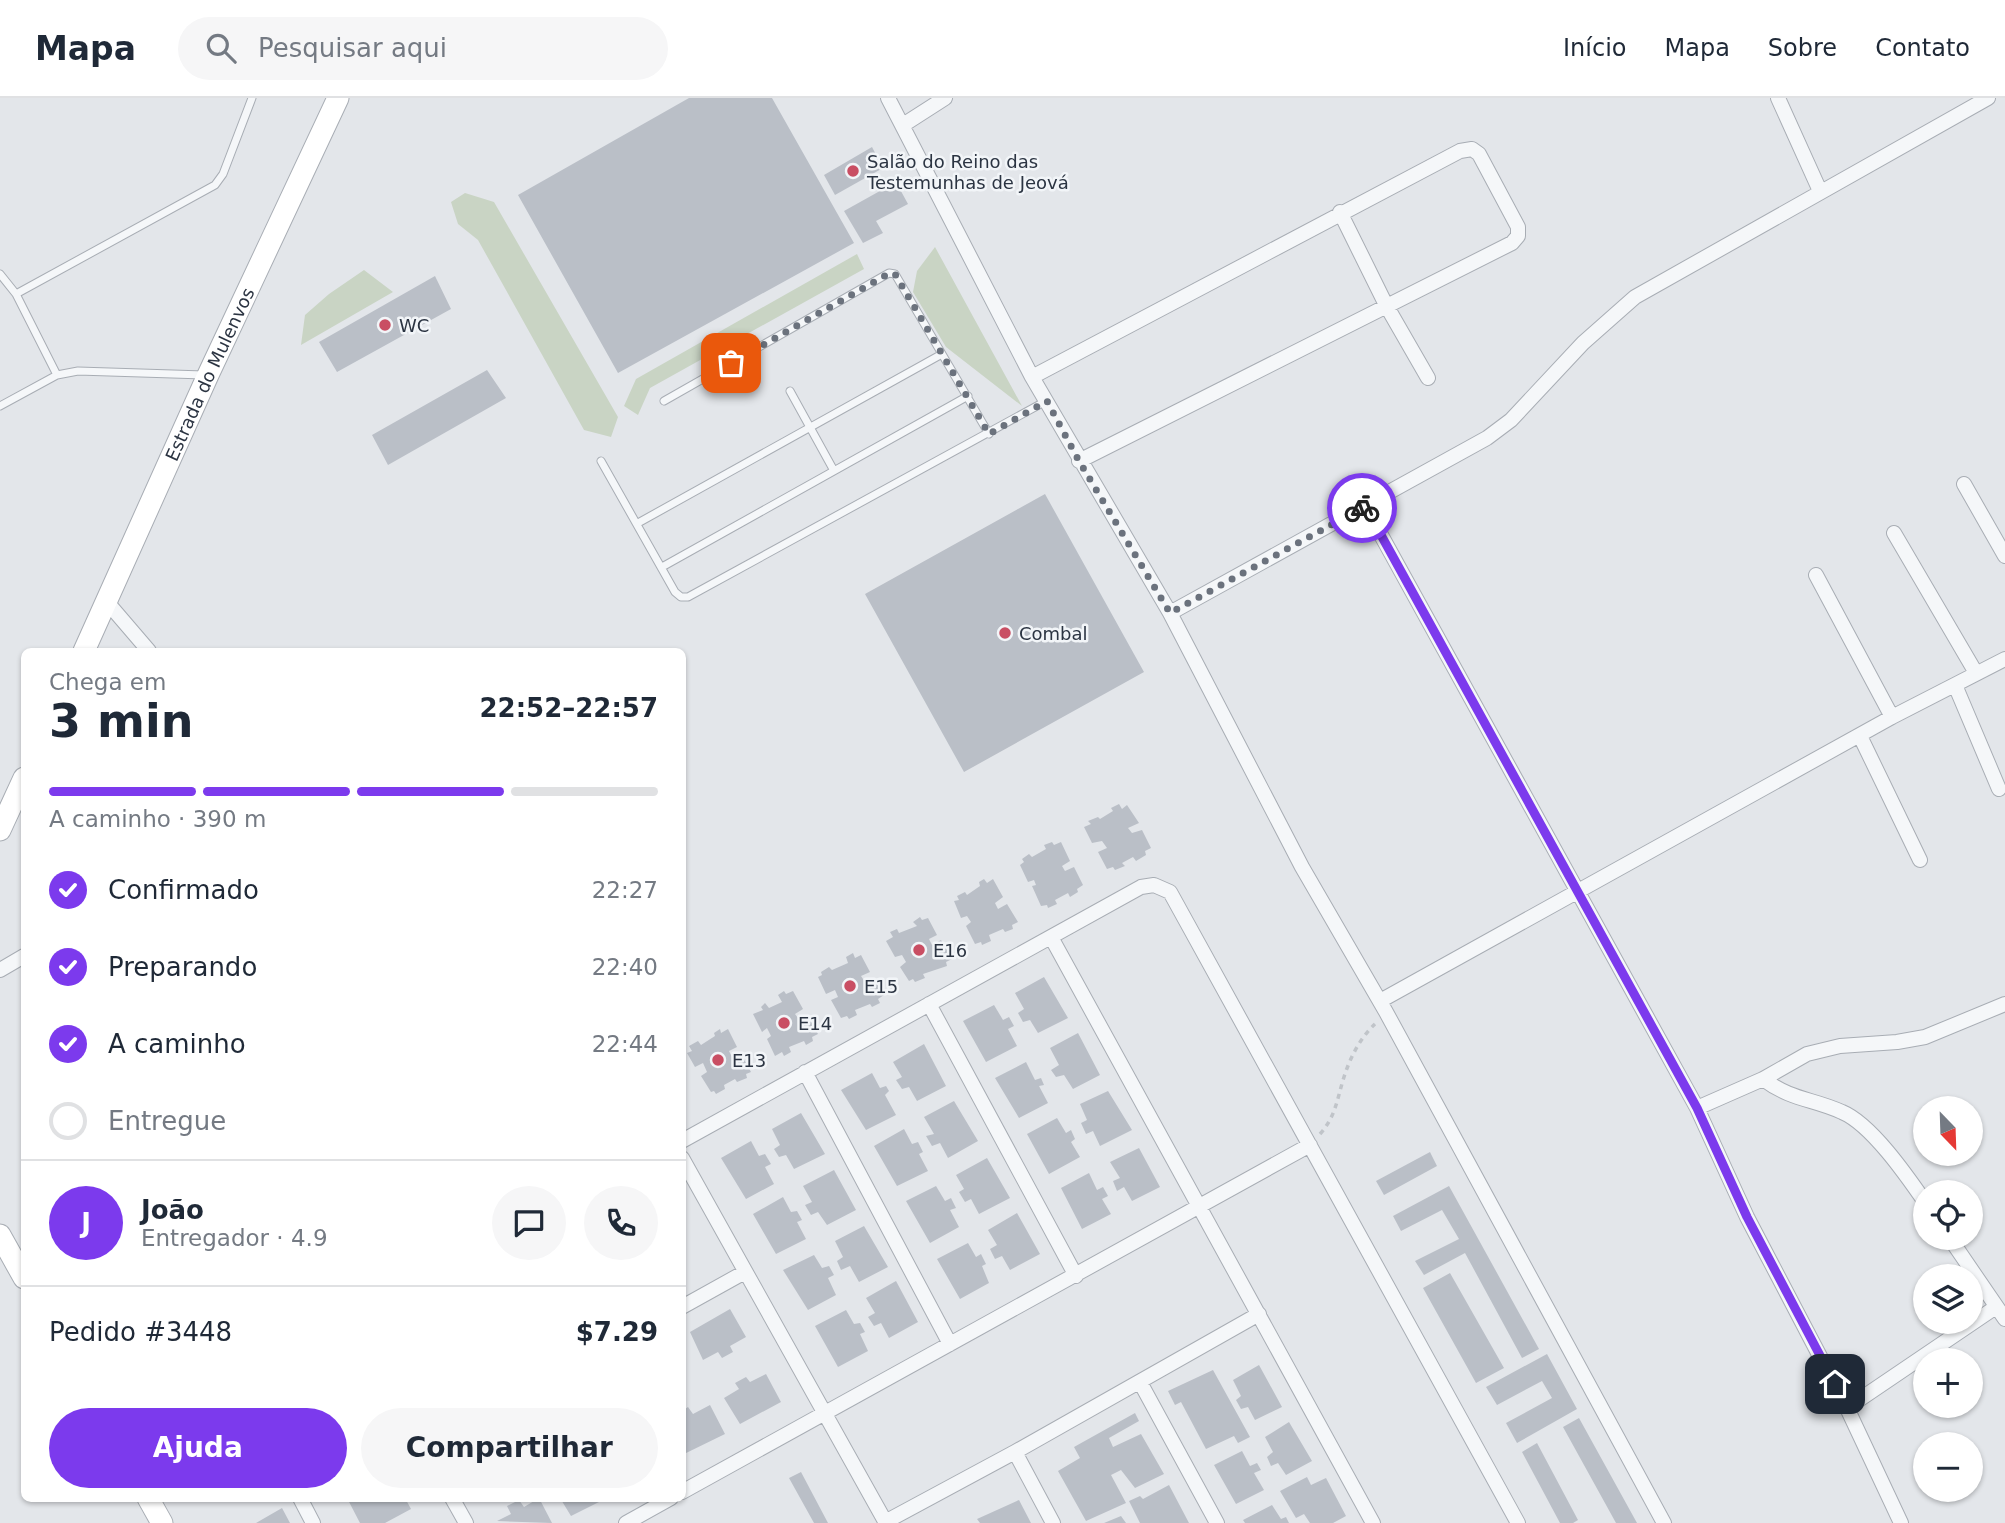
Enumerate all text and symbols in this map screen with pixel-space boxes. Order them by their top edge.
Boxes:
search box [178,17,668,80]
text: Mapa [35,29,136,68]
icon: search [202,29,240,67]
text: Pesquisar aqui [258,33,447,63]
text: Início [1563,34,1627,62]
text: Mapa [1665,34,1730,62]
text: Sobre [1768,34,1837,62]
text: Contato [1875,34,1970,62]
place label: Salão do Reino das Testemunhas de Jeová [866,151,1069,193]
marker: Salão do Reino das Testemunhas de Jeová [845,163,861,179]
street label: Estrada do Mulenvos [160,284,258,464]
place label: WC [399,315,429,336]
marker: WC [377,317,393,333]
pin [701,333,761,393]
icon: bag [712,344,750,382]
courier [1327,473,1397,543]
icon: bike [1343,489,1381,527]
place label: Combal [1019,623,1088,644]
marker: Combal [997,625,1013,641]
text: Chega em [49,669,166,695]
text: 22:52–22:57 [479,693,658,723]
text: 3 min [49,694,193,748]
text: A caminho · 390 m [49,806,266,832]
icon: check [49,871,87,909]
text: Confirmado [108,875,259,905]
text: 22:27 [592,877,658,903]
place label: E16 [933,940,967,961]
marker: E16 [911,942,927,958]
icon: check [49,948,87,986]
text: Preparando [108,952,257,982]
text: 22:40 [592,954,658,980]
place label: E15 [864,976,898,997]
marker: E15 [842,978,858,994]
place label: E14 [798,1013,832,1034]
marker: E14 [776,1015,792,1031]
icon: check [49,1025,87,1063]
text: A caminho [108,1029,246,1059]
text: 22:44 [592,1031,658,1057]
place label: E13 [732,1050,766,1071]
marker: E13 [710,1052,726,1068]
north arrow [1913,1096,1983,1166]
map controls [1913,1096,1983,1502]
text: Entregue [108,1106,226,1136]
button: locate [1913,1180,1983,1250]
button: chat [492,1186,566,1260]
button: phone [584,1186,658,1260]
text: João [141,1195,204,1225]
text: J [81,1208,91,1238]
text: Entregador · 4.9 [141,1225,328,1251]
button: layers [1913,1264,1983,1334]
text: Pedido #3448 [49,1317,232,1347]
text: $7.29 [576,1317,658,1347]
button: + [1913,1348,1983,1418]
pin [1805,1354,1865,1414]
icon: home [1816,1365,1854,1403]
button: Ajuda [49,1408,347,1488]
button: Compartilhar [361,1408,658,1488]
button: − [1913,1432,1983,1502]

